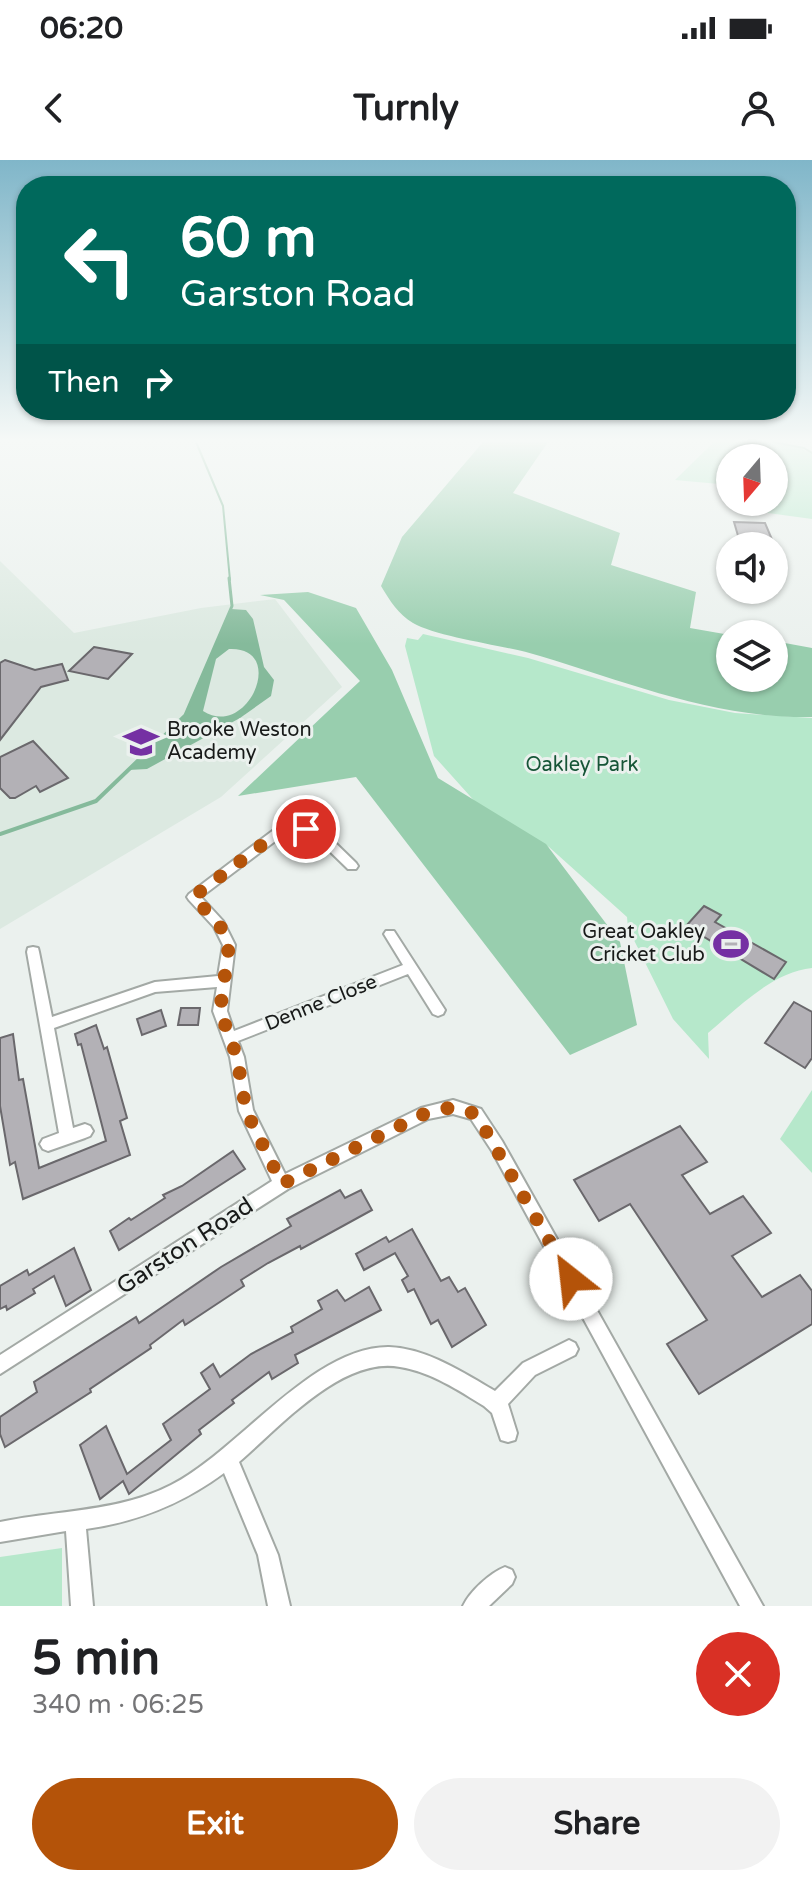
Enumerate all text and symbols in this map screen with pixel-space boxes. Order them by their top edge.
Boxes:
text: 06:20 [40,10,123,47]
icon: back [32,86,76,130]
icon: person [736,86,780,130]
text: Turnly [353,87,459,130]
text: 60 m [180,205,316,272]
icon: left [48,208,152,312]
text: Garston Road [180,273,416,316]
icon: right [136,360,180,404]
text: Then [48,364,120,401]
north arrow [716,444,788,516]
map controls [716,444,788,692]
button: sound [716,532,788,604]
button: layers [716,620,788,692]
place label: Brooke Weston Academy [167,718,312,765]
school or university icon: Brooke Weston Academy [122,723,160,761]
park label: Oakley Park [525,753,639,777]
pin [272,795,340,863]
icon: arrive [284,807,328,851]
place label: Great Oakley Cricket Club [582,920,705,967]
sports icon: Great Oakley Cricket Club [712,925,750,963]
street label: Denne Close [261,970,381,1036]
street label: Garston Road [111,1191,259,1301]
position arrow [529,1237,613,1321]
text: 5 min [32,1630,160,1688]
button: close [696,1632,780,1716]
text: 340 m · 06:25 [32,1689,204,1720]
button: Exit [32,1778,398,1870]
button: Share [414,1778,780,1870]

